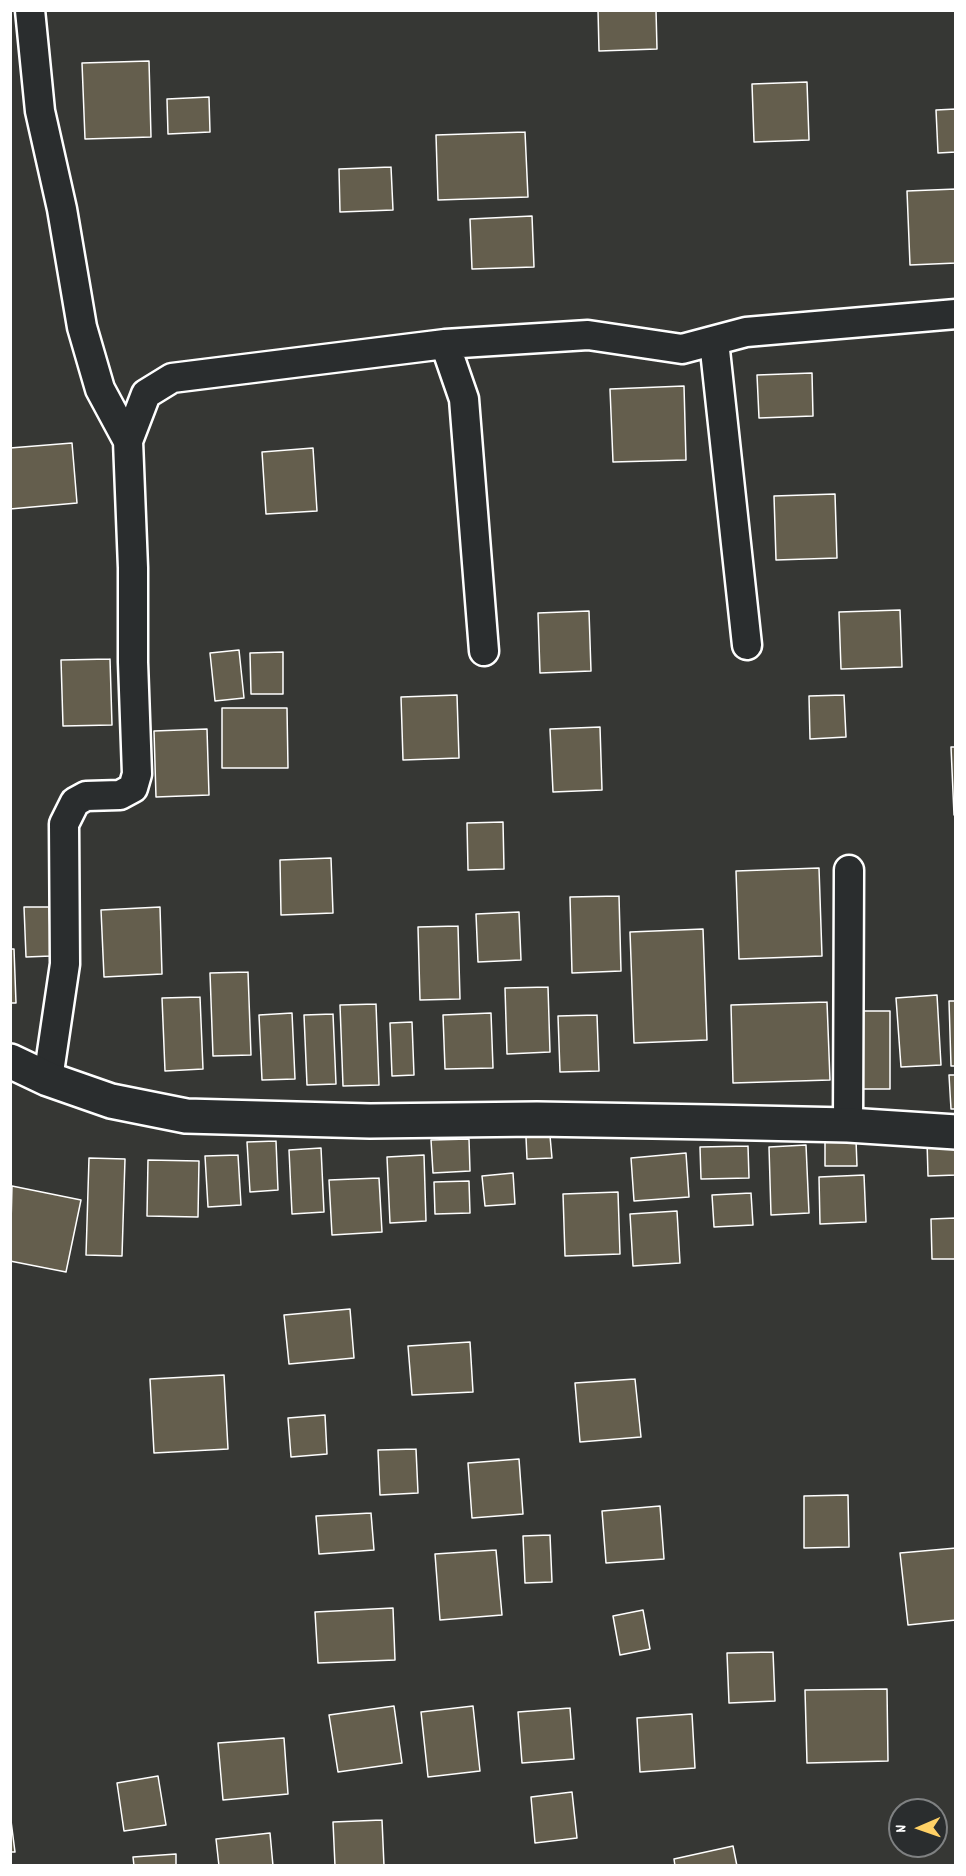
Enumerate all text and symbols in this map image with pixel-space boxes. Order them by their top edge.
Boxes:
north arrow [888,1798,948,1858]
text: N [890,1824,913,1833]

